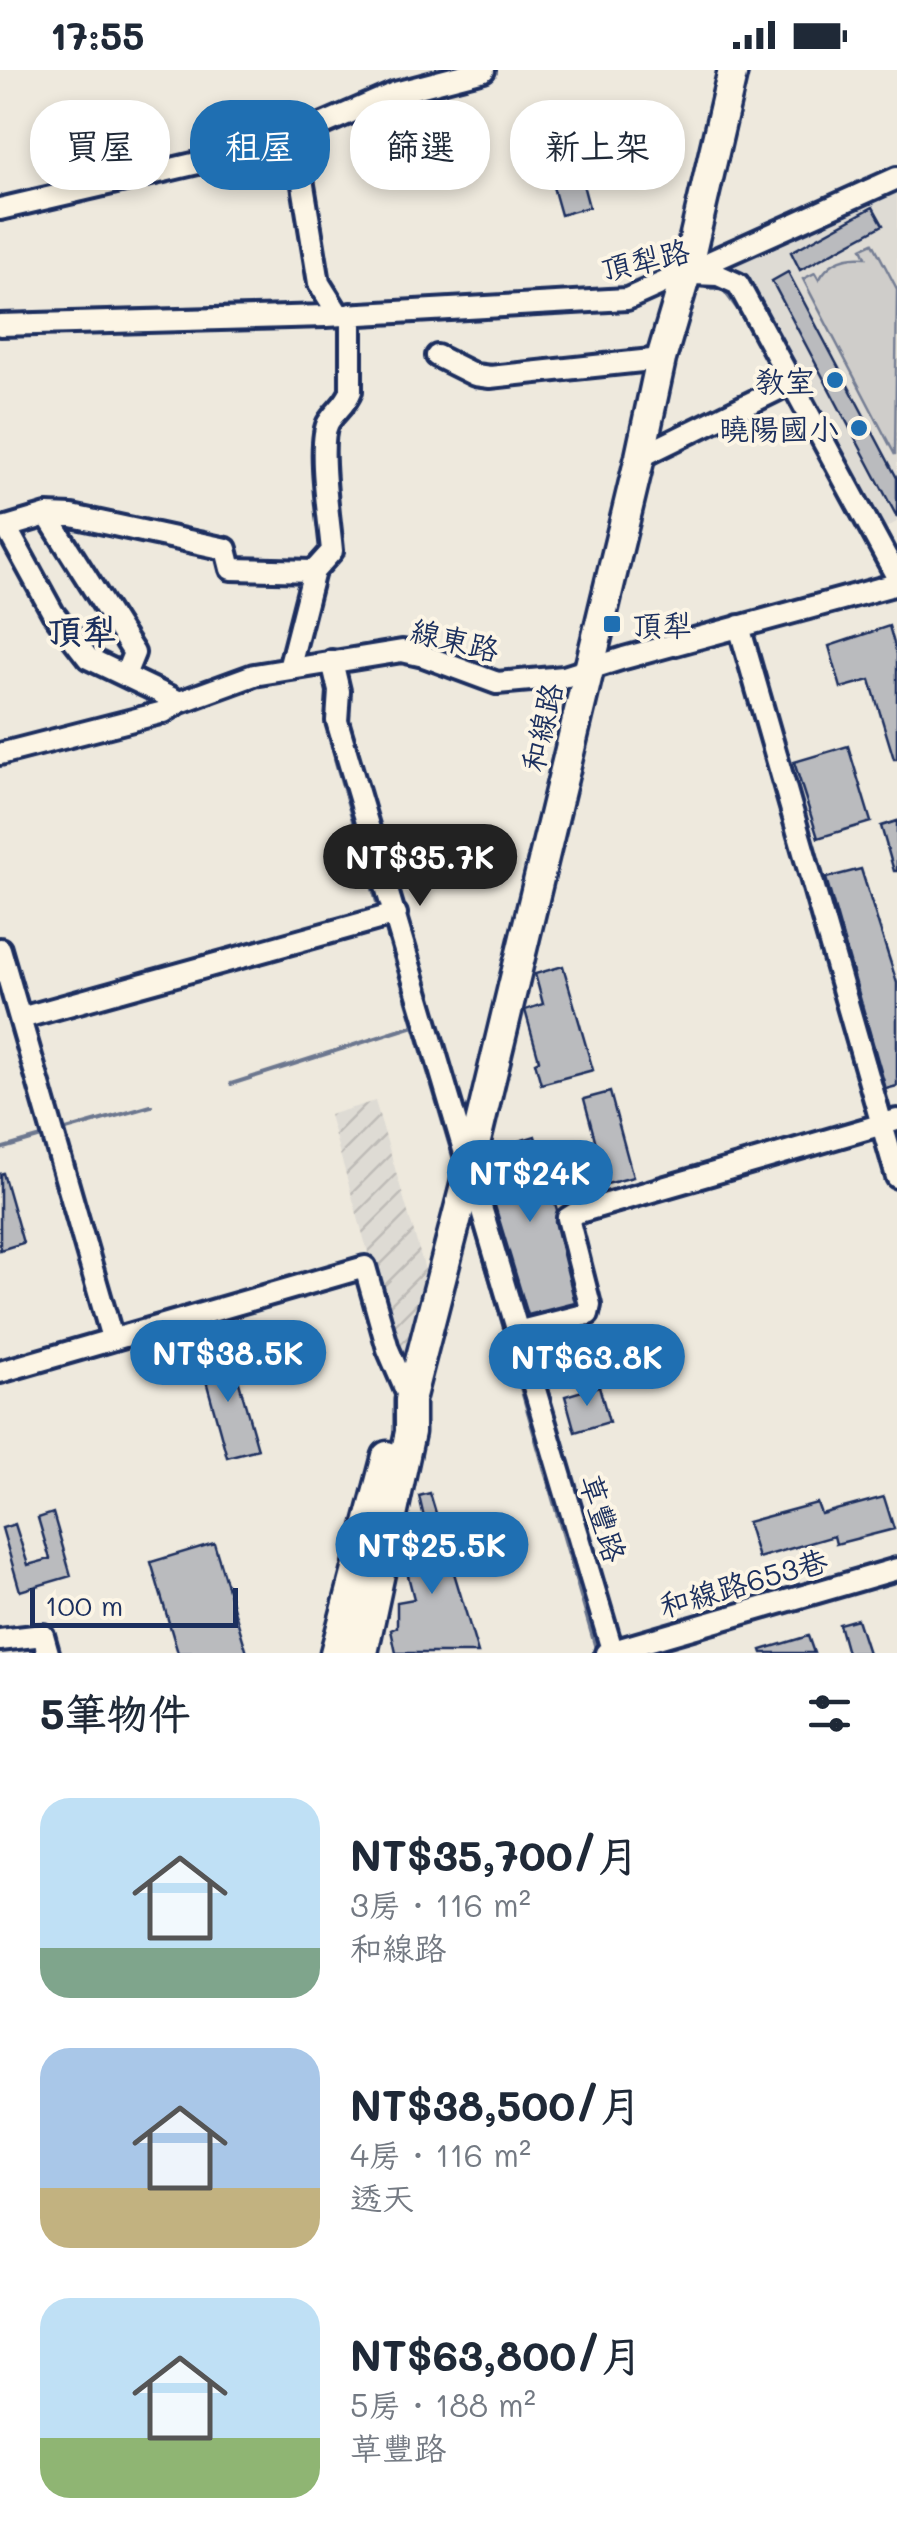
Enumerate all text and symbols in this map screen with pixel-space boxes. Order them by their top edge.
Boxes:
text: 17:55 [50,10,144,60]
chip: 買屋 [30,100,170,190]
chip: 租屋 [190,100,330,190]
chip: 篩選 [350,100,490,190]
chip: 新上架 [510,100,685,190]
street label: 頂犁路 [597,229,693,289]
place label: 教室 [755,360,815,400]
marker: 教室 [824,369,846,391]
place label: 曉陽國小 [719,408,839,448]
marker: 曉陽國小 [848,417,870,439]
place label: 頂犁 [632,604,692,644]
district label: 頂犁 [47,607,117,653]
street label: 線東路 [406,609,504,669]
marker: 頂犁 [601,613,623,635]
street label: 和線路 [511,679,571,775]
pin: NT$35.7K [317,824,523,909]
text: NT$35.7K [345,835,495,877]
pin: NT$24K [449,1140,611,1225]
text: NT$24K [469,1151,591,1193]
pin: NT$38.5K [125,1320,331,1405]
pin: NT$63.8K [484,1324,690,1409]
text: NT$38.5K [152,1331,304,1373]
text: NT$63.8K [511,1335,663,1377]
street label: 草豐路 [572,1469,636,1567]
pin: NT$25.5K [329,1512,535,1597]
text: NT$25.5K [357,1523,507,1565]
street label: 和線路653巷 [654,1539,832,1625]
scale bar [30,1583,238,1628]
text: 100 m [45,1587,123,1623]
text: 5筆物件 [40,1685,191,1740]
icon: filters [802,1686,857,1741]
text: NT$35,700/月 [350,1827,639,1882]
icon: home [120,1838,240,1958]
text: 3房 · 116 m² [350,1883,531,1925]
text: 和線路 [350,1926,446,1968]
text: NT$38,500/月 [350,2077,642,2132]
icon: home [120,2088,240,2208]
text: 4房 · 116 m² [350,2133,531,2175]
text: 透天 [350,2176,414,2218]
text: NT$63,800/月 [350,2327,643,2382]
icon: home [120,2338,240,2458]
text: 5房 · 188 m² [350,2383,536,2425]
text: 草豐路 [350,2426,446,2468]

